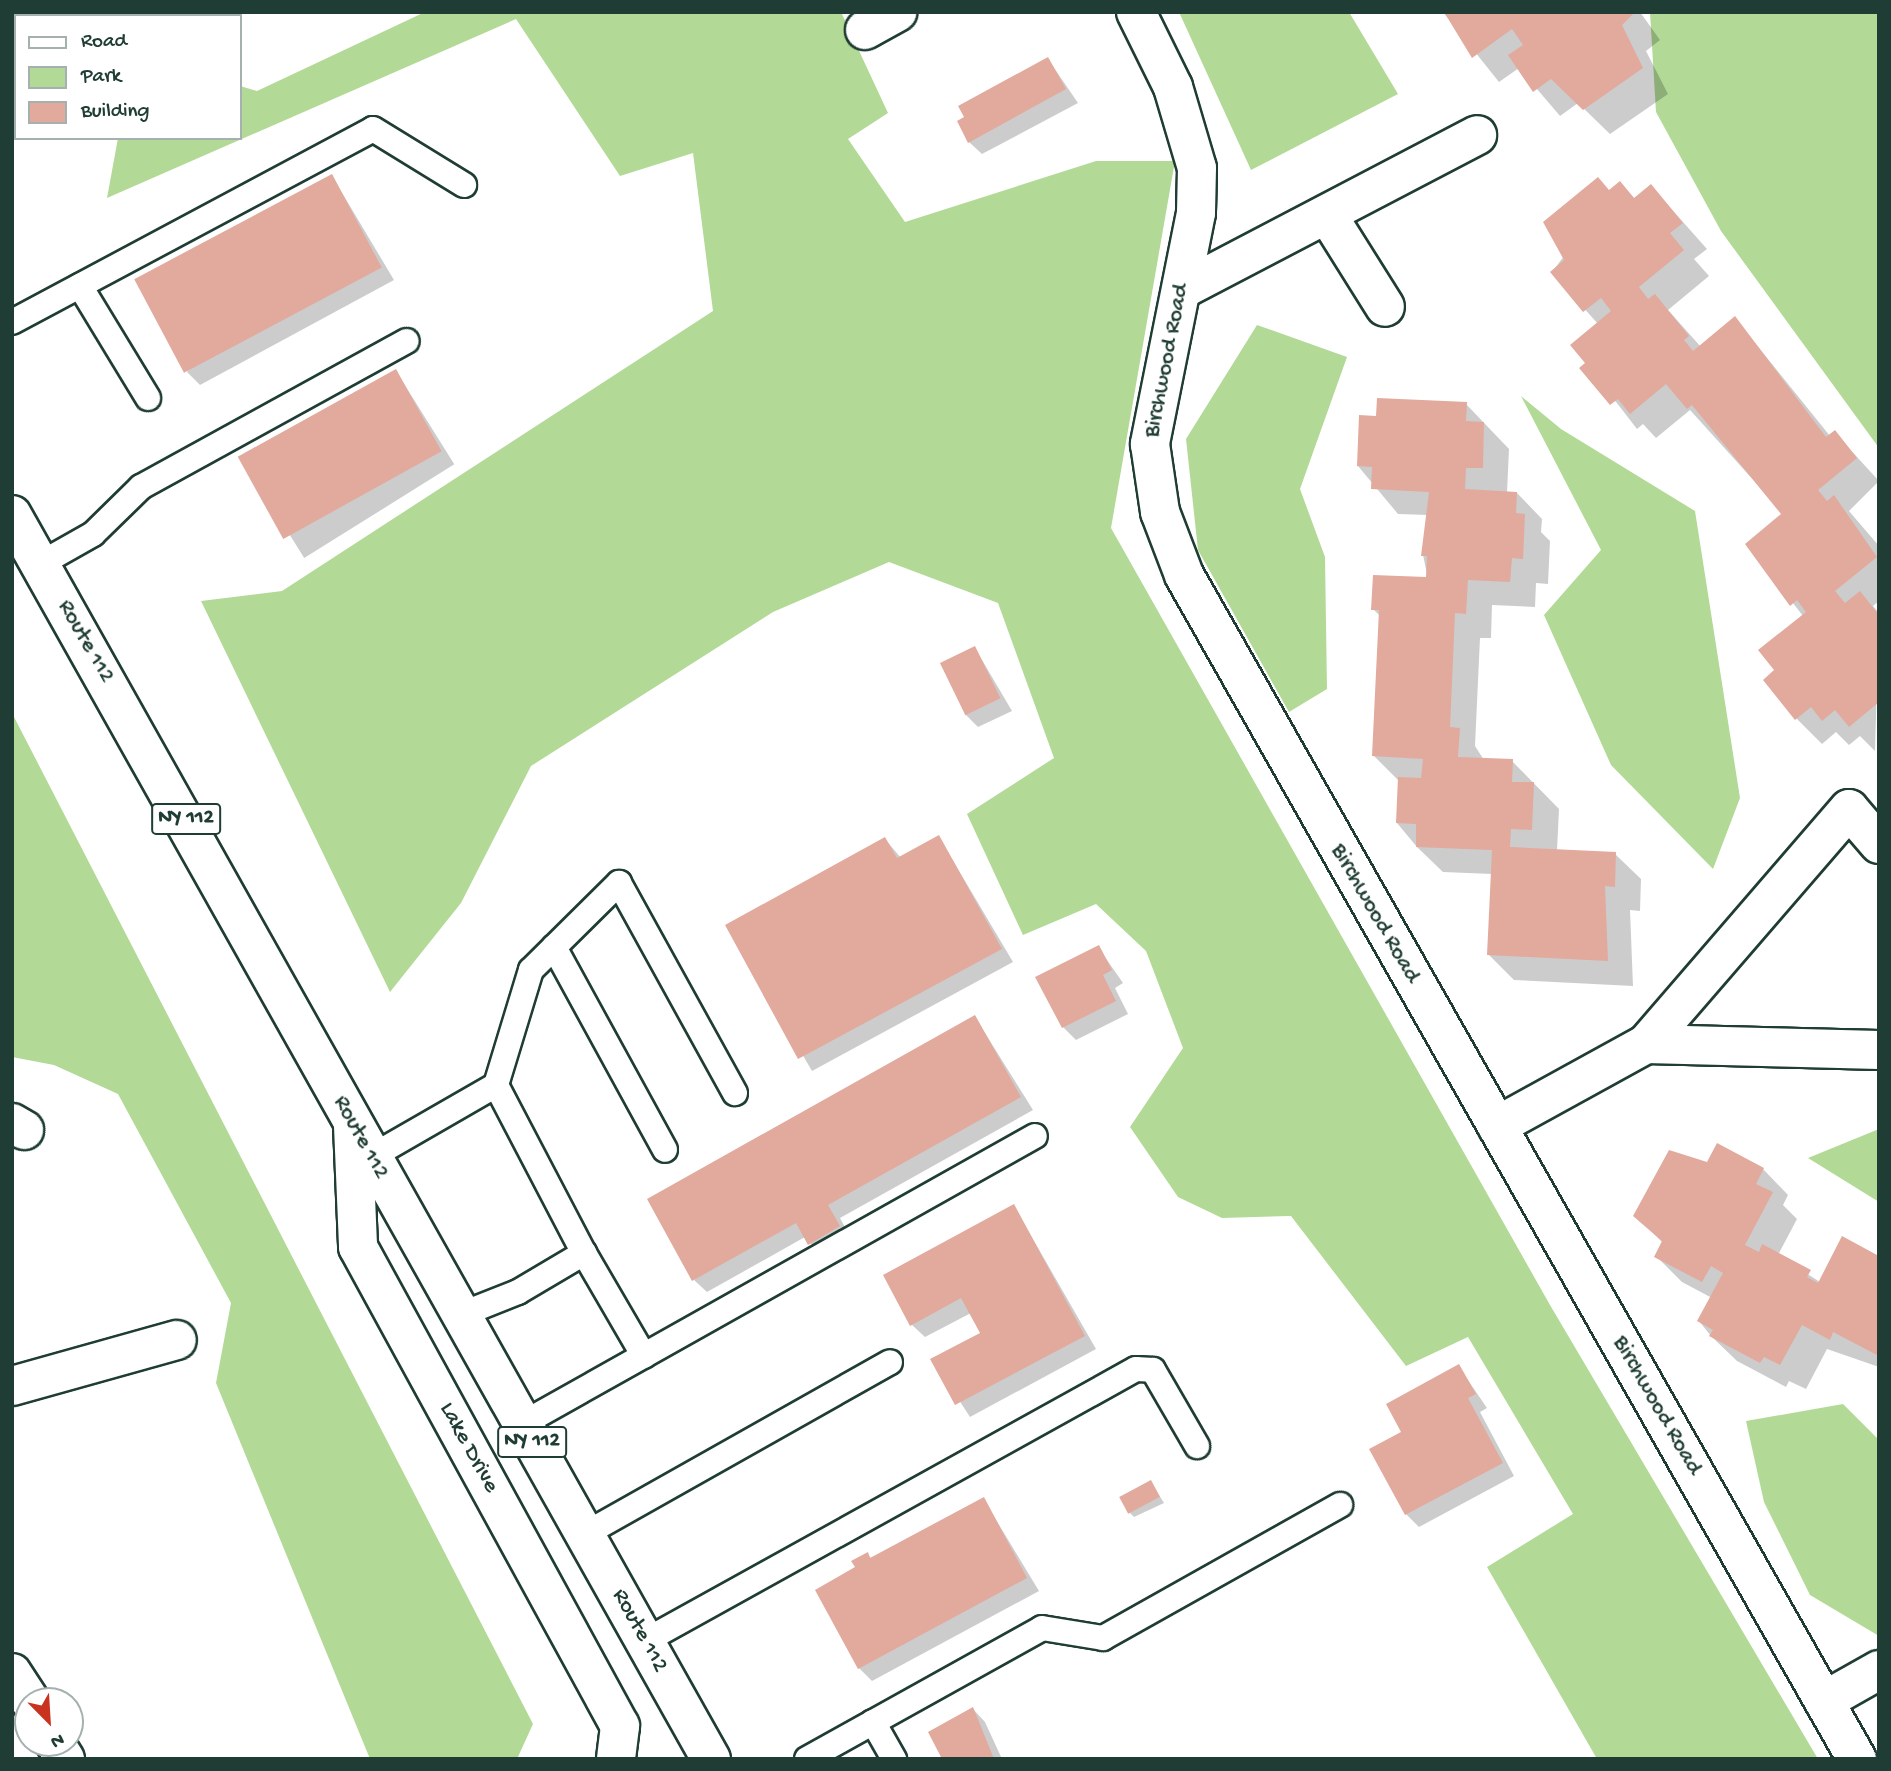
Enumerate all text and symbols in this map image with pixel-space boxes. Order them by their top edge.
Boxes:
legend [14,14,242,140]
text: Road [81,30,127,55]
text: Park [81,65,121,90]
text: Building [81,100,150,125]
street label: Birchwood Road [1140,282,1196,440]
street label: Route 112 [50,596,120,688]
road number: NY 112 [151,802,221,836]
street label: Birchwood Road [1323,840,1425,988]
street label: Route 112 [326,1091,394,1185]
street label: Birchwood Road [1605,1332,1707,1480]
street label: Lake Drive [432,1398,504,1498]
road number: NY 112 [497,1424,567,1460]
street label: Route 112 [605,1584,673,1678]
north arrow [14,1687,84,1757]
text: N [47,1727,67,1753]

